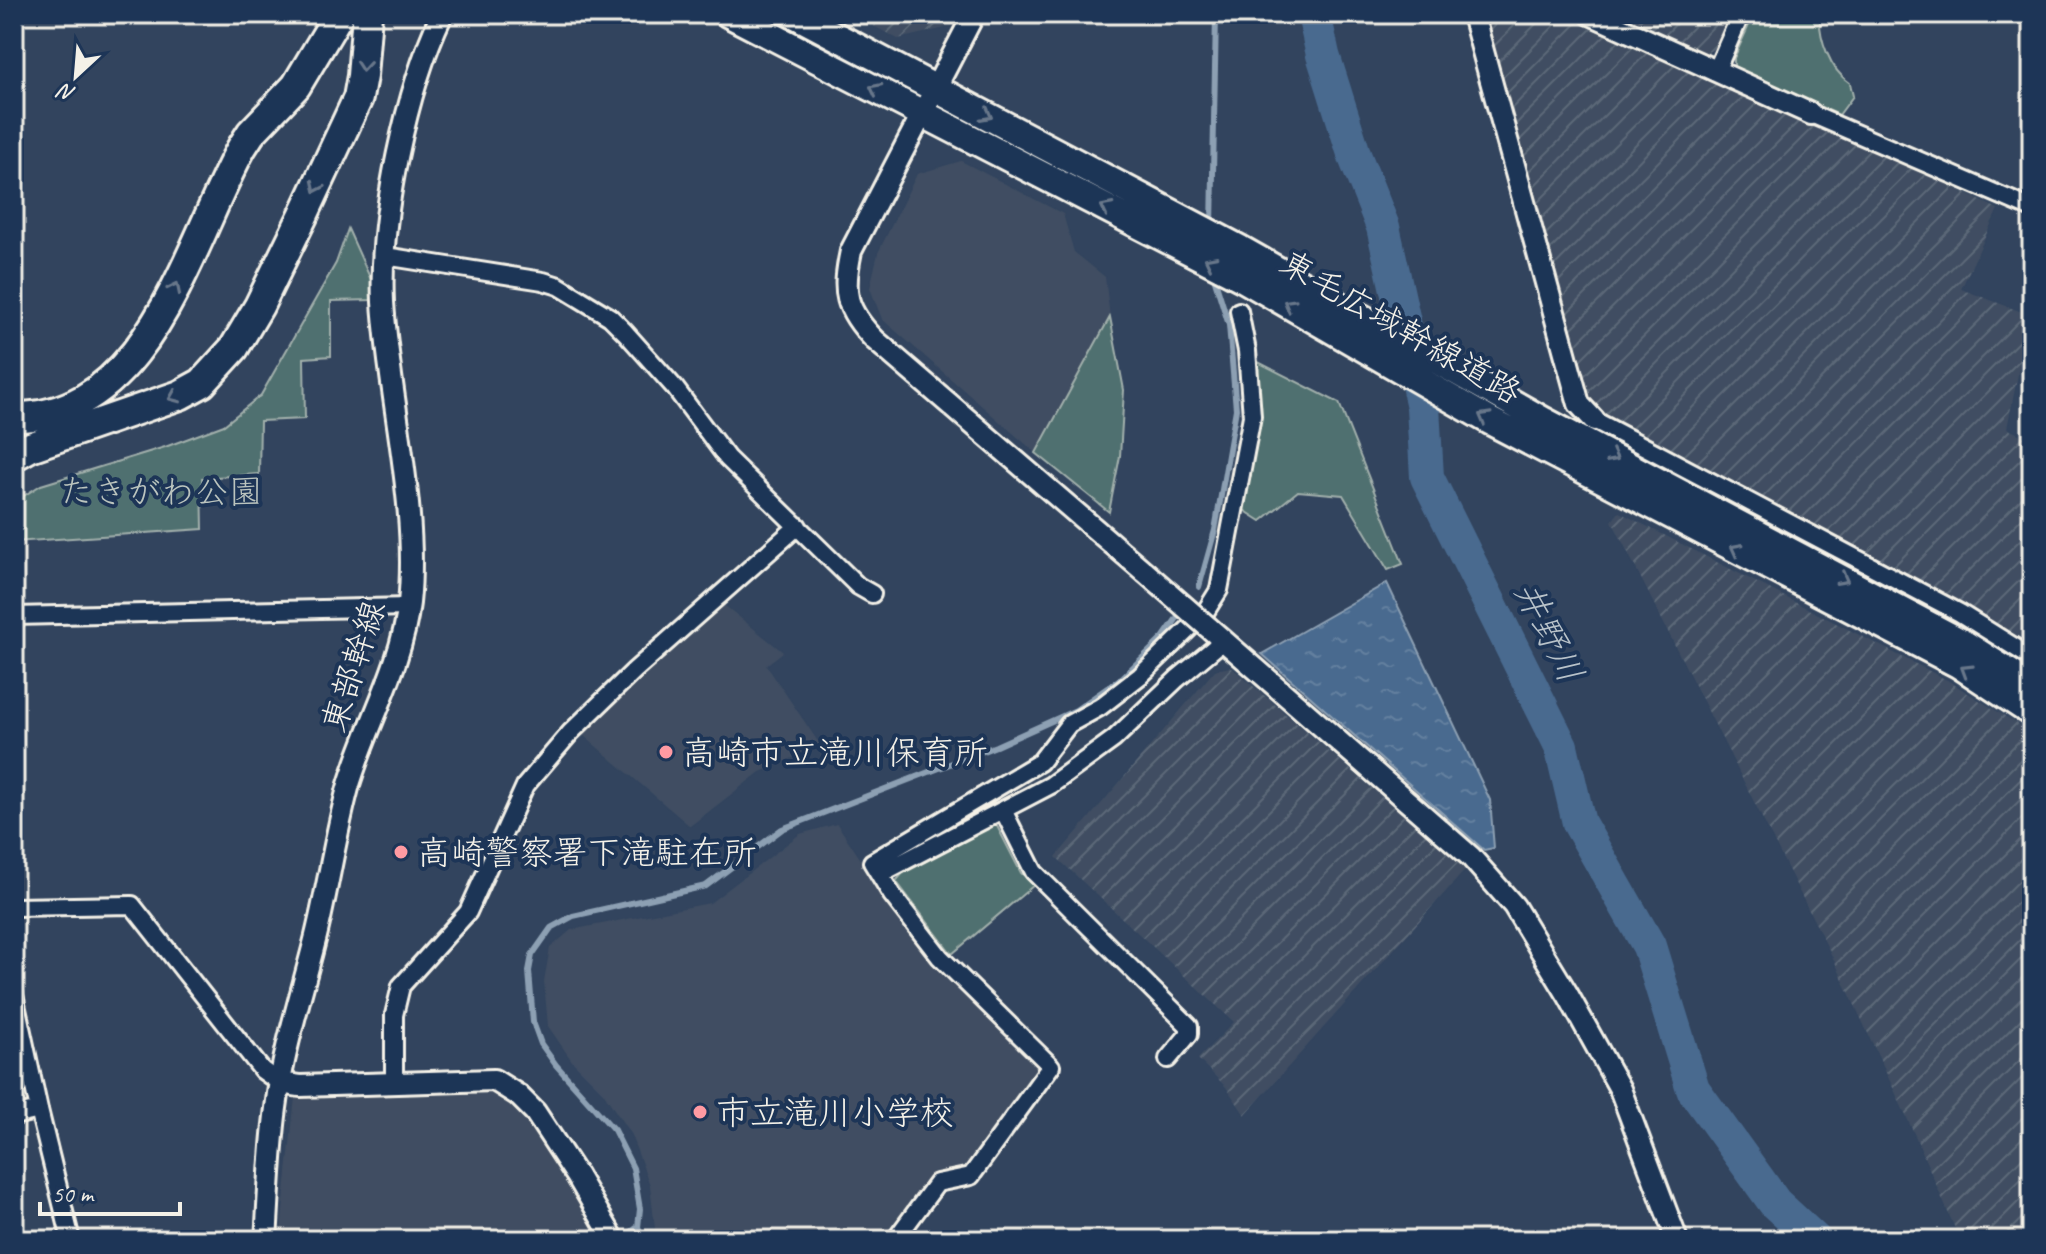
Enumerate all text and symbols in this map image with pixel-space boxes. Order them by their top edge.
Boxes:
north arrow [36,36,116,116]
one-way arrow [355,60,372,73]
text: N [52,76,80,109]
one-way arrow [868,83,883,98]
one-way arrow [979,105,993,120]
one-way arrow [311,179,327,193]
one-way arrow [1100,202,1115,217]
street label: 東毛広域幹線道路 [1272,240,1530,414]
one-way arrow [1203,255,1218,271]
one-way arrow [165,282,181,296]
one-way arrow [1283,298,1298,314]
one-way arrow [168,387,182,403]
one-way arrow [1478,411,1493,427]
one-way arrow [1605,448,1620,463]
park label: たきがわ公園 [59,470,263,513]
one-way arrow [1730,544,1745,559]
one-way arrow [1834,570,1849,585]
water label: 井野川 [1504,573,1594,691]
street label: 東部幹線 [312,595,394,737]
one-way arrow [1961,665,1975,680]
place label: 高崎市立滝川保育所 [682,731,988,774]
marker: 高崎市立滝川保育所 [657,743,675,761]
place label: 高崎警察署下滝駐在所 [417,831,757,874]
marker: 高崎警察署下滝駐在所 [392,843,410,861]
place label: 市立滝川小学校 [716,1091,954,1134]
marker: 市立滝川小学校 [691,1103,709,1121]
scale bar [40,1166,180,1216]
text: 50 m [52,1179,95,1209]

